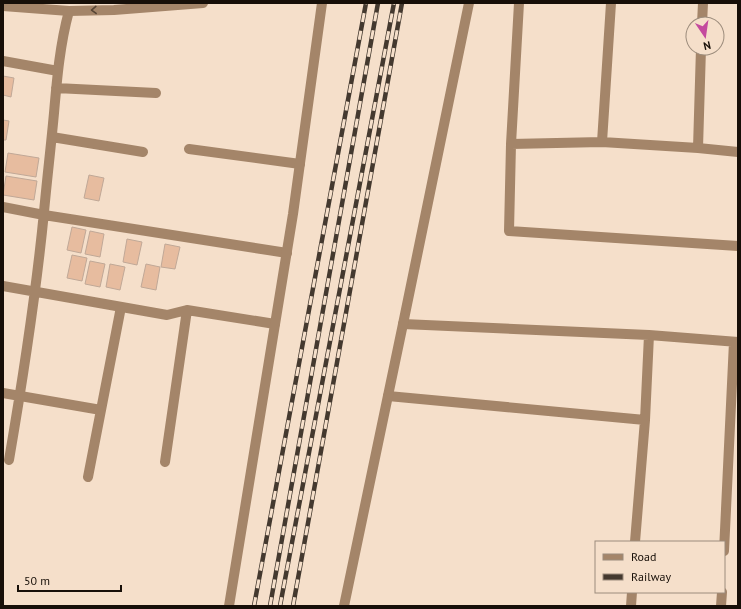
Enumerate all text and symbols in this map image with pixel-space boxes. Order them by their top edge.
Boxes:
one-way arrow [91,6,97,15]
north arrow [685,16,725,56]
text: N [702,38,712,53]
legend [595,541,725,593]
text: Road [631,549,656,564]
scale bar [18,567,121,593]
text: Railway [631,569,671,584]
text: 50 m [24,573,50,588]

